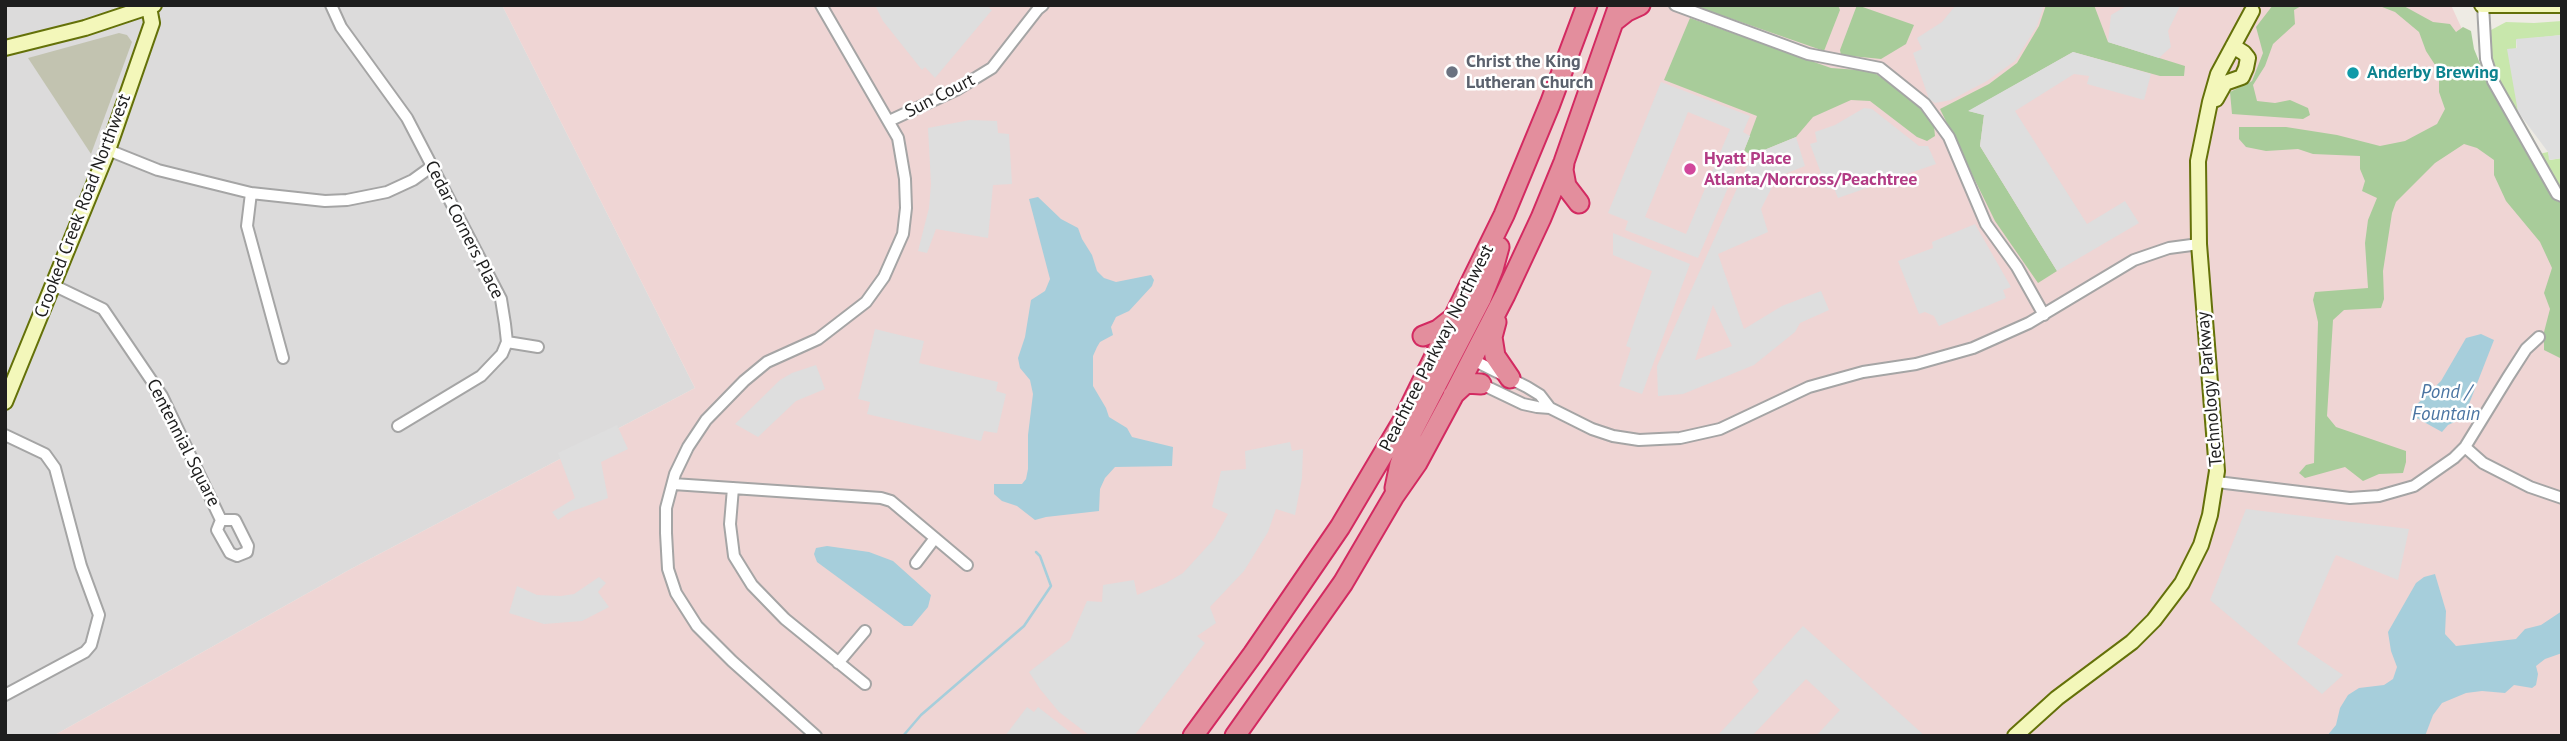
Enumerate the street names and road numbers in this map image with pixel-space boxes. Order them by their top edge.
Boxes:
street label: Sun Court [901,69,979,123]
street label: Crooked Creek Road Northwest [30,91,136,321]
street label: Cedar Corners Place [420,157,508,303]
street label: Peachtree Parkway Northwest [1375,241,1499,455]
street label: Technology Parkway [2192,311,2228,467]
street label: Centennial Square [142,376,224,510]

